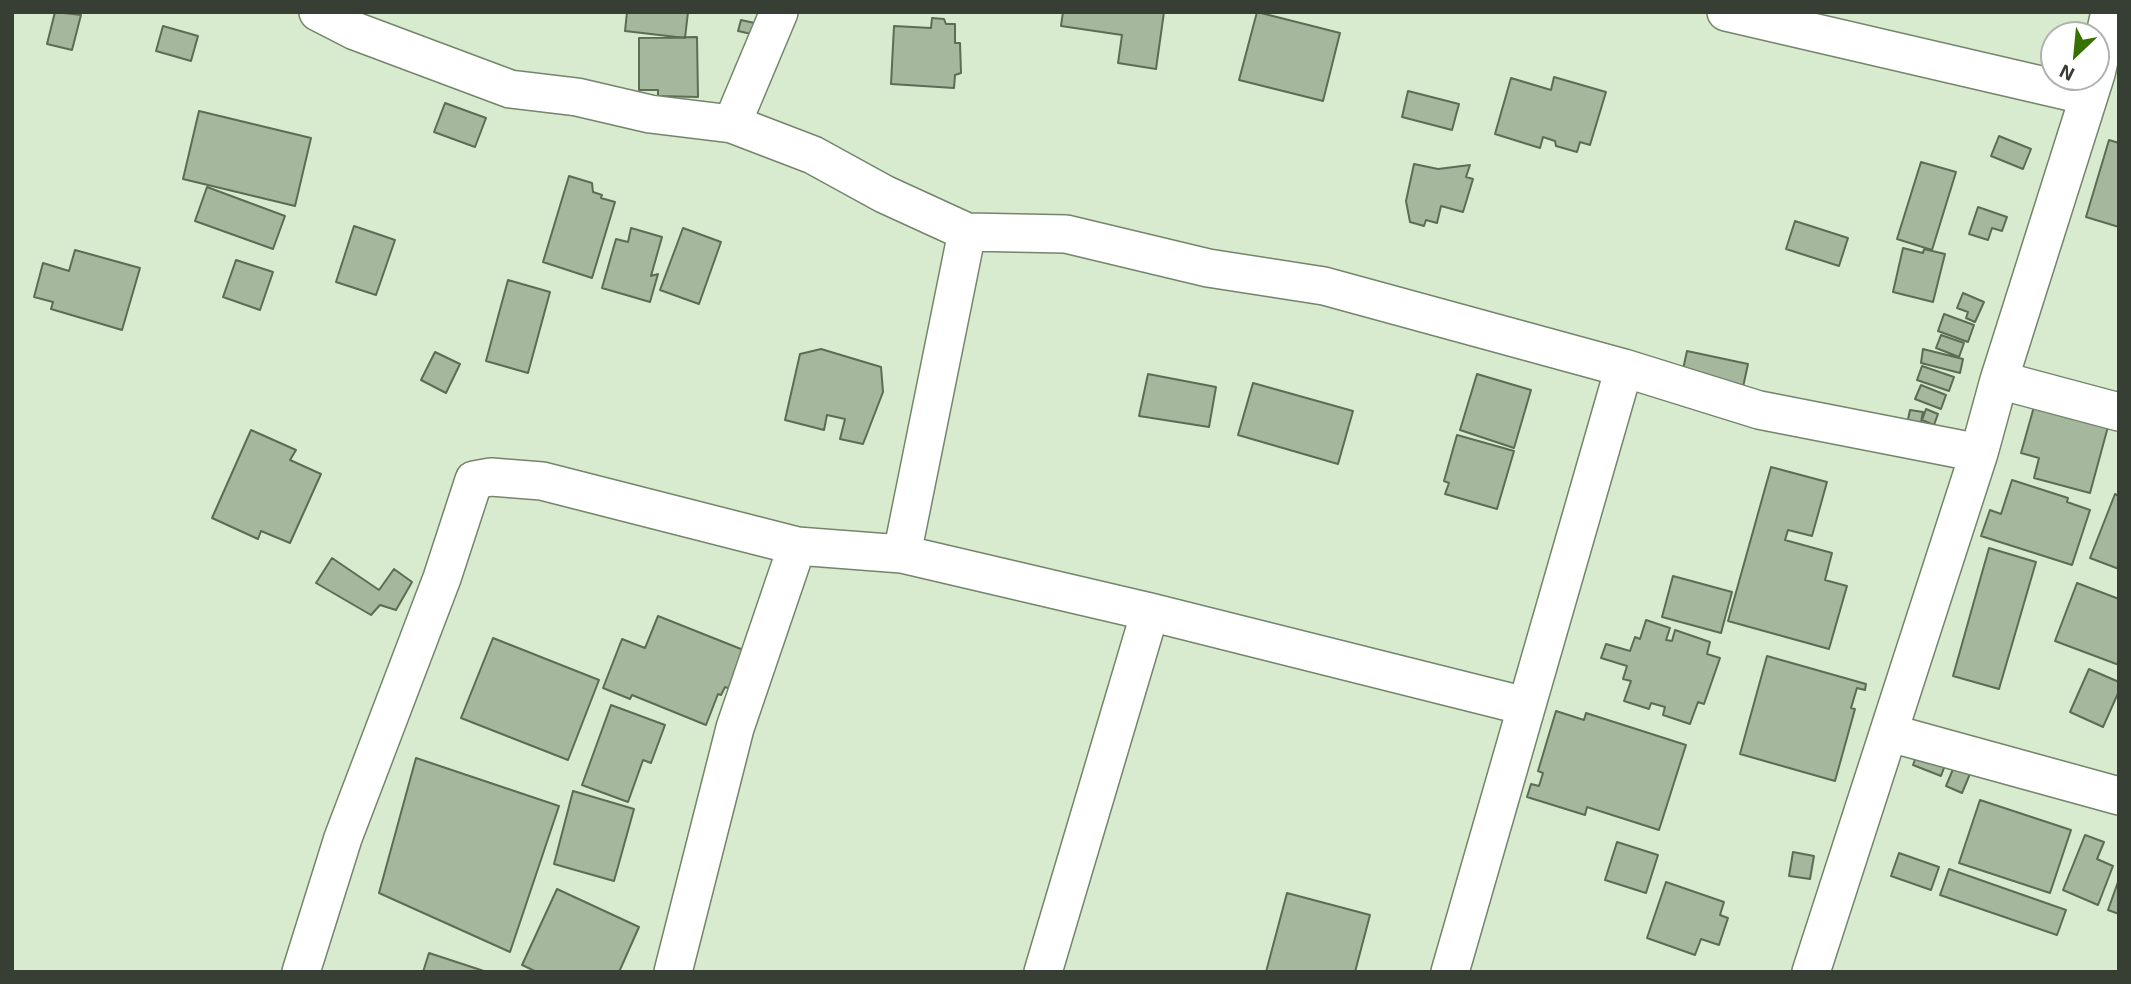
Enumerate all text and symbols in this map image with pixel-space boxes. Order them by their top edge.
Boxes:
north arrow [2040,21,2110,91]
text: N [2055,60,2078,87]

